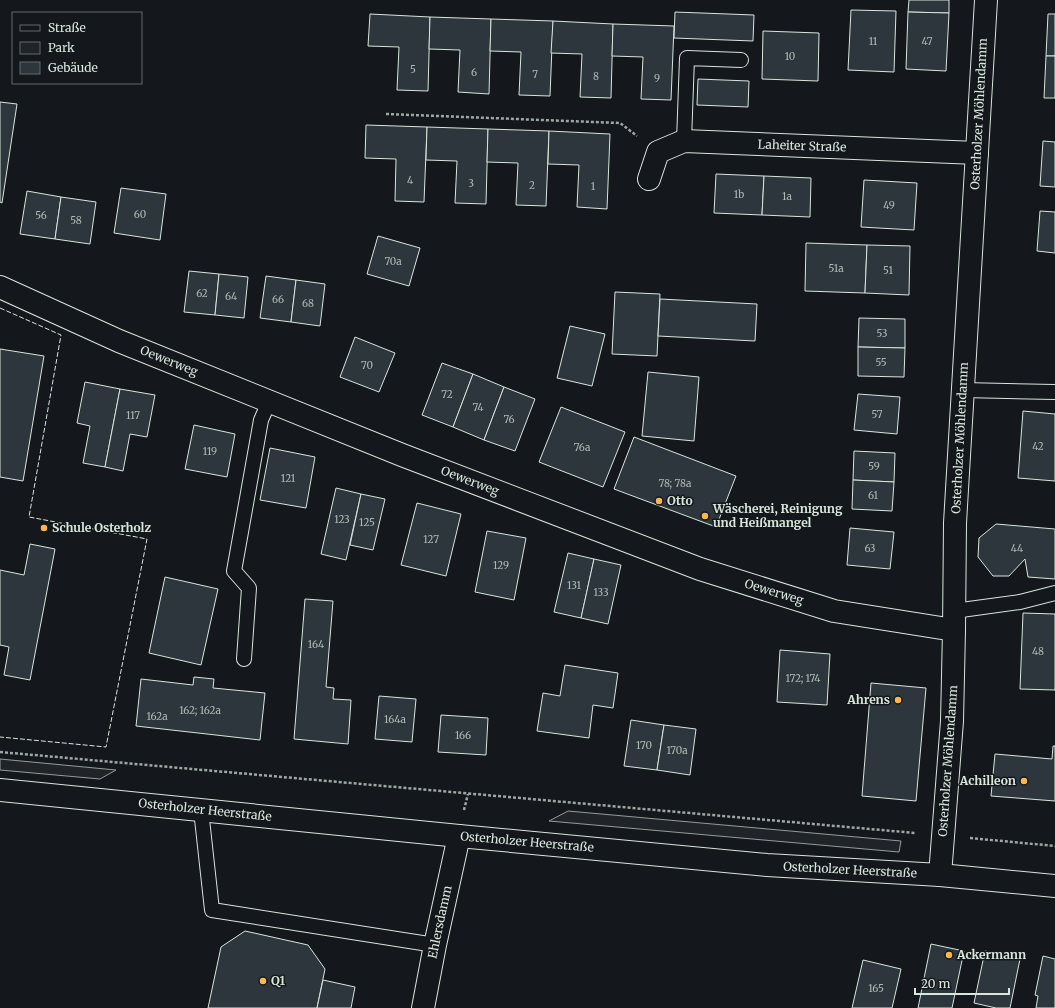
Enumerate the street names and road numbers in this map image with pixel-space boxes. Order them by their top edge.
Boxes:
street label: Osterholzer Möhlendamm [967,38,990,190]
street label: Laheiter Straße [757,136,847,155]
street label: Oewerweg [138,342,201,379]
street label: Osterholzer Möhlendamm [948,362,971,514]
street label: Oewerweg [439,463,502,499]
street label: Oewerweg [743,575,806,608]
street label: Osterholzer Möhlendamm [935,685,960,837]
street label: Osterholzer Heerstraße [138,795,272,824]
street label: Osterholzer Heerstraße [460,828,594,855]
street label: Osterholzer Heerstraße [783,859,917,880]
street label: Ehlersdamm [424,884,455,960]

